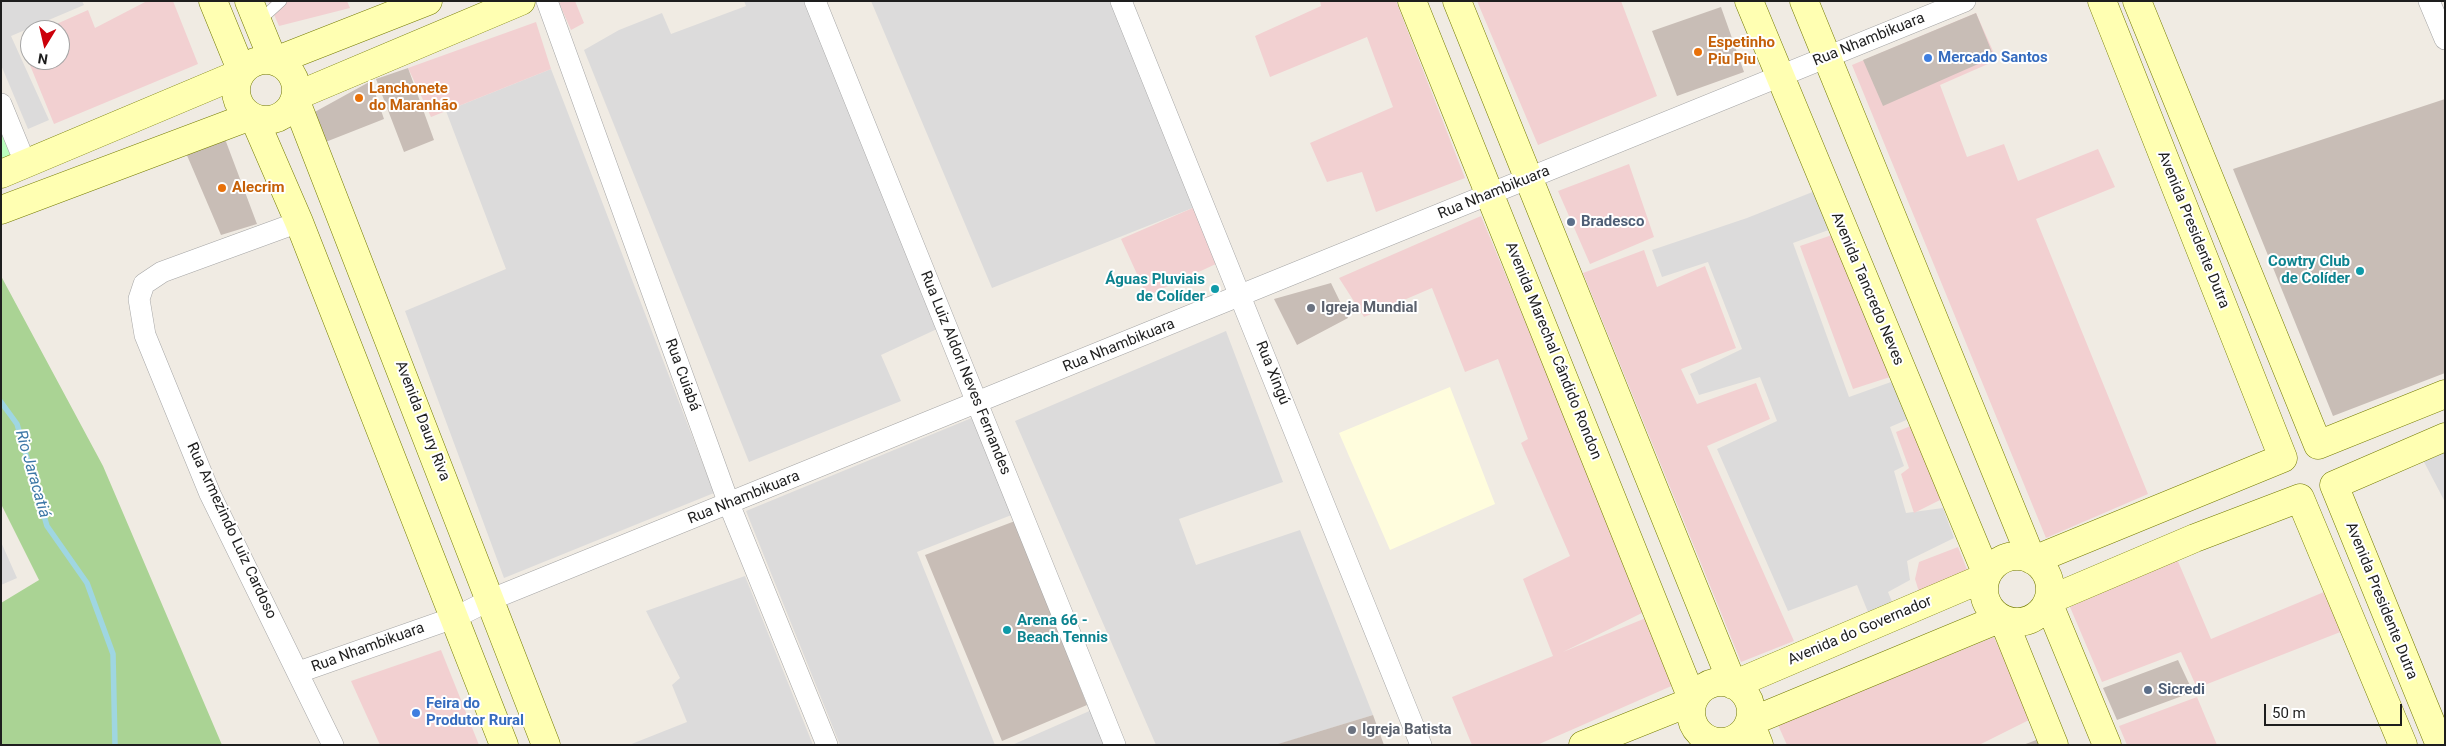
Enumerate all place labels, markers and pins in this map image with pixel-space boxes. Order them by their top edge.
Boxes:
place label: Espetinho Piu Piu [1708,34,1775,69]
marker: Espetinho Piu Piu [1692,46,1704,58]
place label: Mercado Santos [1938,49,2048,67]
marker: Mercado Santos [1922,52,1934,64]
place label: Lanchonete do Maranhão [369,80,457,115]
marker: Lanchonete do Maranhão [353,92,365,104]
place label: Alecrim [232,179,284,197]
marker: Alecrim [216,182,228,194]
place label: Bradesco [1581,213,1644,231]
marker: Bradesco [1565,216,1577,228]
place label: Cowtry Club de Colíder [2268,253,2350,288]
marker: Cowtry Club de Colíder [2354,265,2366,277]
place label: Águas Pluviais de Colíder [1105,271,1205,306]
marker: Águas Pluviais de Colíder [1209,283,1221,295]
place label: Igreja Mundial [1321,299,1417,317]
marker: Igreja Mundial [1305,302,1317,314]
place label: Arena 66 - Beach Tennis [1017,612,1108,647]
marker: Arena 66 - Beach Tennis [1001,624,1013,636]
place label: Sicredi [2158,681,2205,699]
marker: Sicredi [2142,684,2154,696]
place label: Feira do Produtor Rural [426,695,524,730]
marker: Feira do Produtor Rural [410,707,422,719]
place label: Igreja Batista [1362,721,1452,739]
marker: Igreja Batista [1346,724,1358,736]

